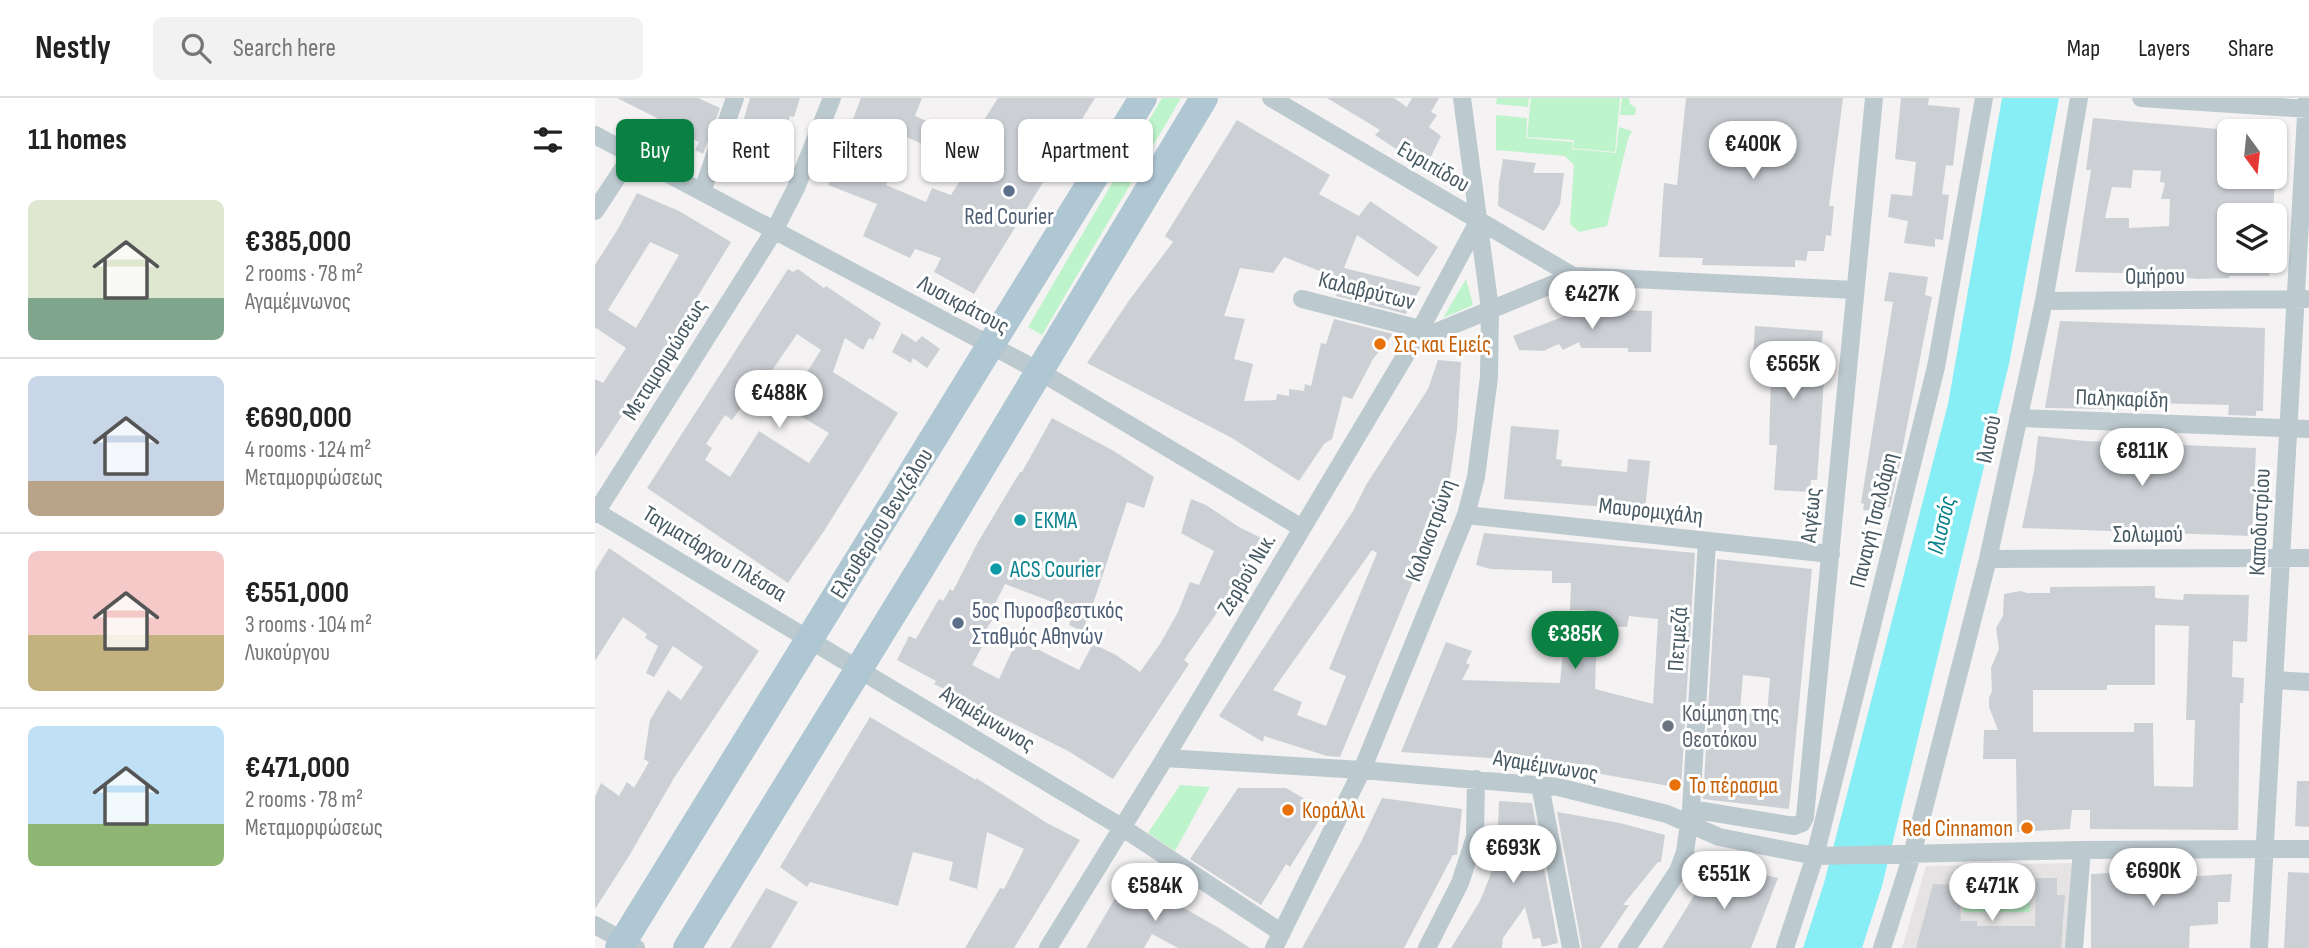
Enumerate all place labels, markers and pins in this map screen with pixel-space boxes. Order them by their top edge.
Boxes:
pin: €400K [1704,122,1802,181]
marker: Red Courier [1001,183,1017,199]
place label: Red Courier [964,203,1054,231]
pin: €427K [1543,272,1641,331]
place label: Σις και Εμείς [1394,331,1491,359]
marker: Σις και Εμείς [1372,336,1388,352]
pin: €565K [1744,342,1842,401]
pin: €488K [730,370,828,430]
pin: €811K [2093,428,2191,488]
place label: ΕΚΜΑ [1034,507,1077,535]
marker: ΕΚΜΑ [1012,512,1028,528]
place label: ACS Courier [1009,556,1102,584]
marker: ACS Courier [988,561,1004,577]
place label: 5ος Πυροσβεστικός Σταθμός Αθηνών [972,597,1124,651]
pin: €385K [1526,612,1624,671]
marker: 5ος Πυροσβεστικός Σταθμός Αθηνών [950,615,966,631]
place label: Κοίμηση της Θεοτόκου [1682,700,1779,754]
marker: Κοίμηση της Θεοτόκου [1660,718,1676,734]
place label: Το πέρασμα [1689,772,1778,800]
marker: Το πέρασμα [1667,777,1683,793]
place label: Κοράλλι [1302,797,1365,825]
marker: Κοράλλι [1280,802,1296,818]
place label: Red Cinnamon [1902,815,2013,843]
marker: Red Cinnamon [2019,820,2035,836]
pin: €693K [1464,826,1562,885]
pin: €690K [2104,848,2202,908]
pin: €551K [1675,852,1773,911]
pin: €584K [1106,864,1204,923]
pin: €471K [1943,864,2041,923]

